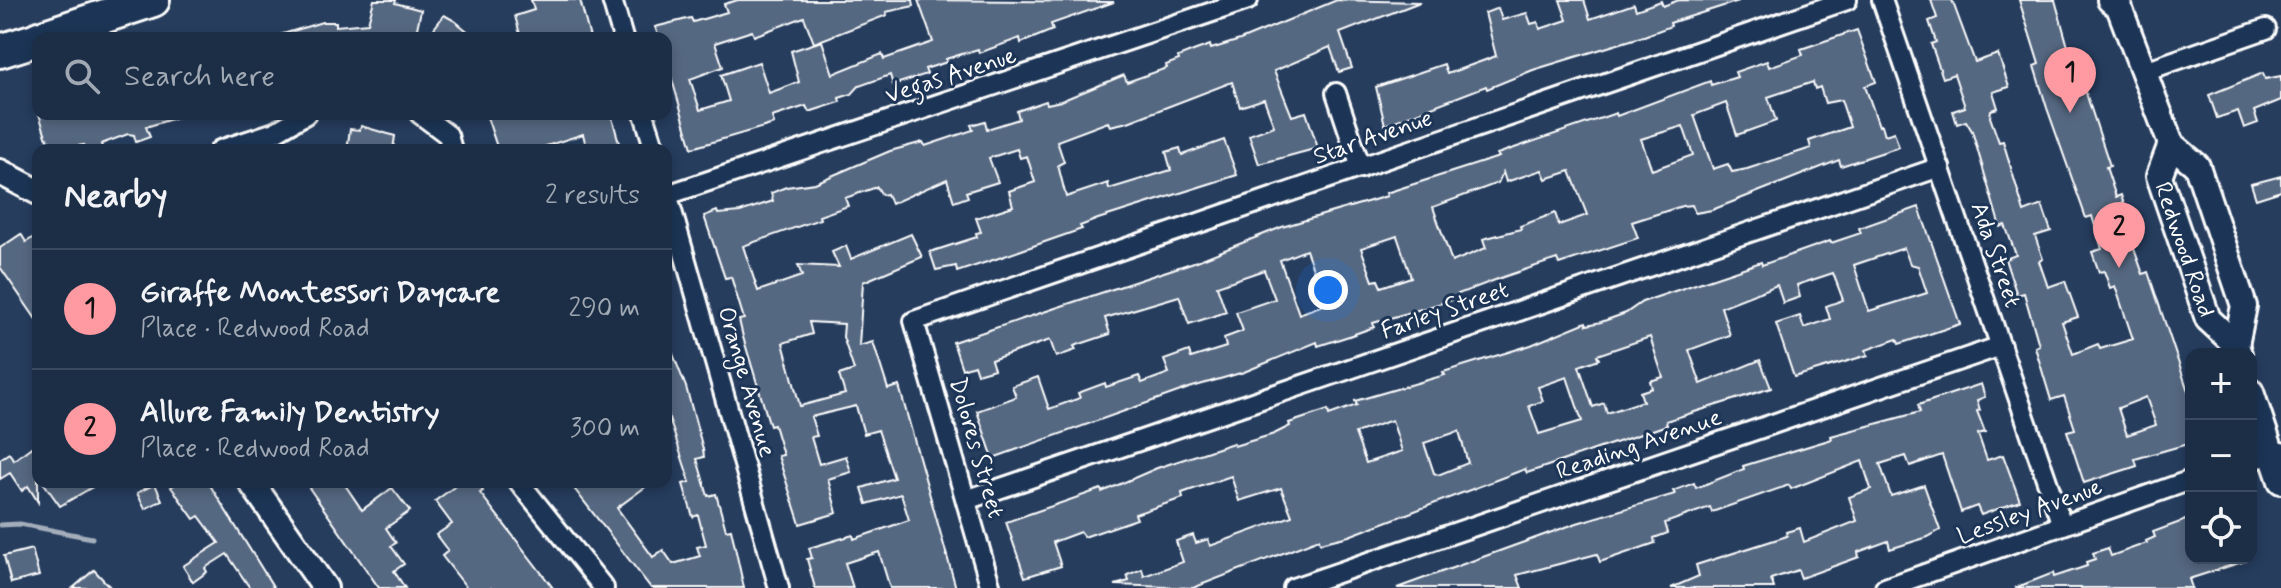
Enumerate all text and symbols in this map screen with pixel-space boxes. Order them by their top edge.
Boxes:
search box [32,32,672,120]
street label: Vegas Avenue [882,40,1021,115]
pin: 1 [2044,47,2096,113]
icon: search [60,54,104,98]
text: Search here [124,57,275,96]
street label: Star Avenue [1309,103,1437,173]
text: Nearby [64,174,168,219]
street label: Redwood Road [2147,178,2222,321]
text: 2 results [545,179,640,213]
street label: Ada Street [1963,198,2027,312]
pin: 2 [2093,202,2145,268]
your location [1308,270,1348,310]
text: Giraffe Montessori Daycare [140,273,500,312]
street label: Farley Street [1377,275,1513,347]
text: 1 [84,292,96,326]
text: 290 m [568,292,640,326]
street label: Orange Avenue [708,303,782,462]
text: Place · Redwood Road [140,312,370,346]
map controls [2185,348,2257,564]
button: + [2185,348,2257,420]
street label: Dolores Street [941,374,1011,522]
text: Allure Family Dentistry [140,393,440,432]
street label: Reading Avenue [1552,402,1726,488]
text: 2 [84,412,96,446]
text: 300 m [570,412,640,446]
button: − [2185,420,2257,492]
text: Place · Redwood Road [140,432,370,466]
street label: Lessley Avenue [1953,471,2107,553]
button: locate [2185,492,2257,564]

